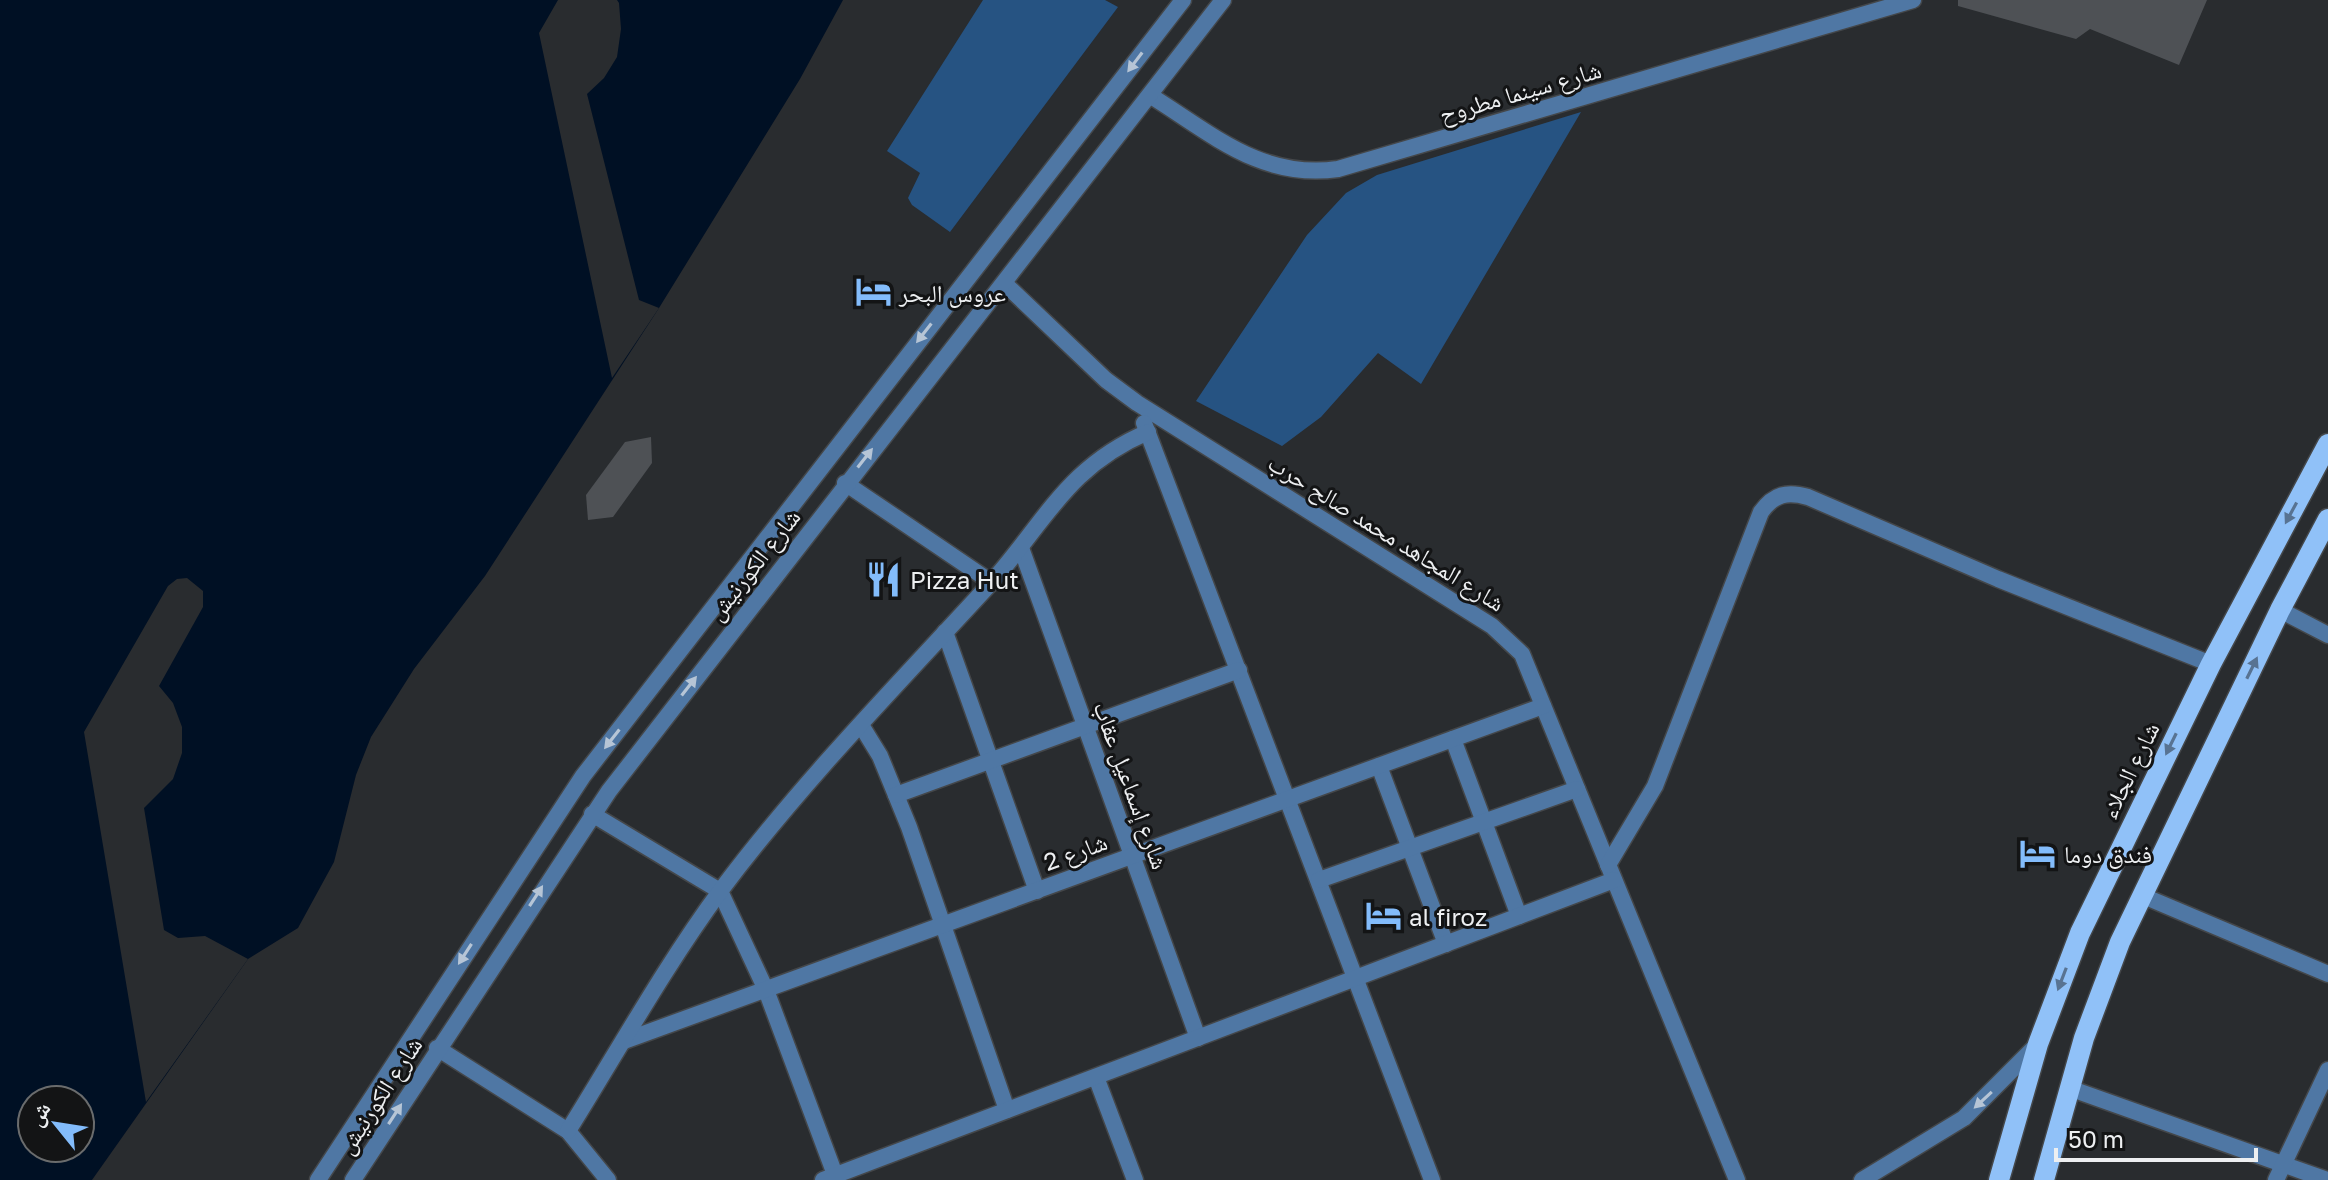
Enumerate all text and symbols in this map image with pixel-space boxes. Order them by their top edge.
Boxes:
one-way arrow [1128,52,1144,72]
street label: شارع سينما مطروح [1436,54,1605,130]
hotel icon: عروس البحر [854,273,892,311]
place label: عروس البحر [898,278,1006,308]
one-way arrow [916,323,932,344]
street label: شارع المجاهد محمد صالح حرب [1262,447,1511,619]
one-way arrow [856,448,873,468]
street label: شارع الكورنيش [700,502,807,627]
one-way arrow [2285,502,2299,524]
restaurant icon: Pizza Hut [865,560,903,598]
place label: Pizza Hut [910,565,1019,594]
one-way arrow [2245,656,2259,680]
one-way arrow [681,676,697,696]
street label: شارع إسماعيل عقاب [1086,697,1176,873]
street label: شارع الجلاء [2093,717,2167,824]
one-way arrow [604,729,620,749]
one-way arrow [2165,732,2178,755]
street label: شارع 2 [1039,826,1111,878]
hotel icon: فندق دوما [2019,834,2057,872]
place label: فندق دوما [2064,839,2152,869]
one-way arrow [529,886,544,907]
hotel icon: al firoz [1364,897,1402,935]
place label: al firoz [1409,902,1487,931]
one-way arrow [457,943,472,964]
one-way arrow [2055,967,2068,991]
street label: شارع الكورنيش [330,1031,429,1160]
north arrow [16,1084,96,1164]
one-way arrow [1974,1090,1993,1108]
text: ش [21,1097,57,1131]
one-way arrow [387,1103,401,1125]
scale bar [2056,1112,2256,1162]
text: 50 m [2068,1124,2124,1153]

